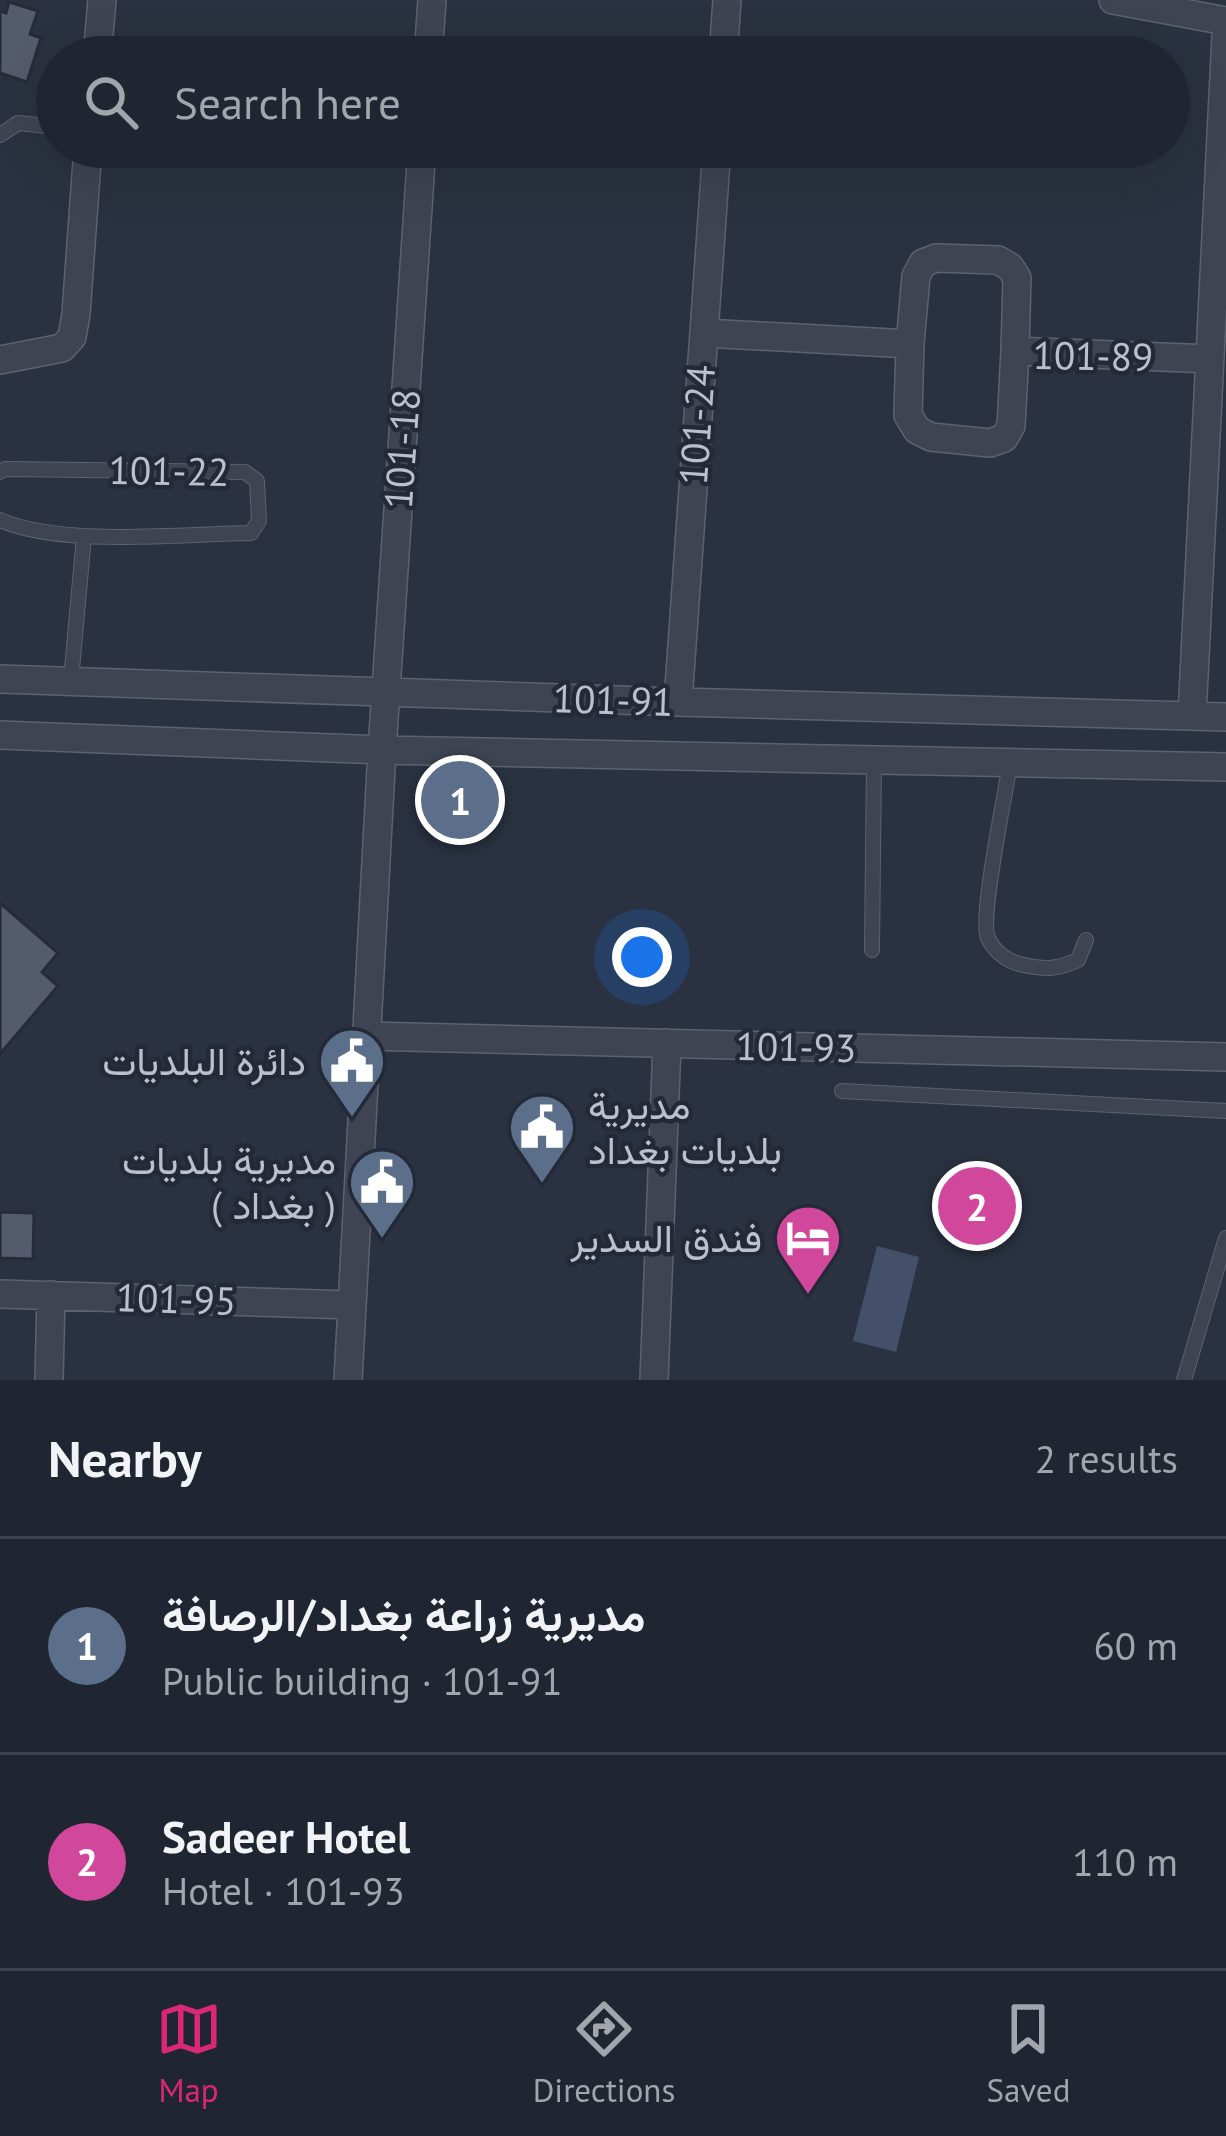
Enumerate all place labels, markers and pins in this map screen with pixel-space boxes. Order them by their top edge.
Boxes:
pin: 1 [421,755,499,845]
public building icon: دائرة البلديات [317,1026,387,1120]
place label: دائرة البلديات [102,1035,306,1086]
place label: مديرية بلديات بغداد [588,1079,782,1175]
public building icon: مديرية بلديات بغداد [507,1092,577,1186]
place label: مديرية بلديات ( بغداد ) [122,1134,336,1230]
public building icon: مديرية بلديات ( بغداد ) [347,1147,417,1241]
pin: 2 [938,1161,1016,1251]
hotel icon: فندق السدير [773,1203,843,1297]
place label: فندق السدير [569,1212,762,1263]

